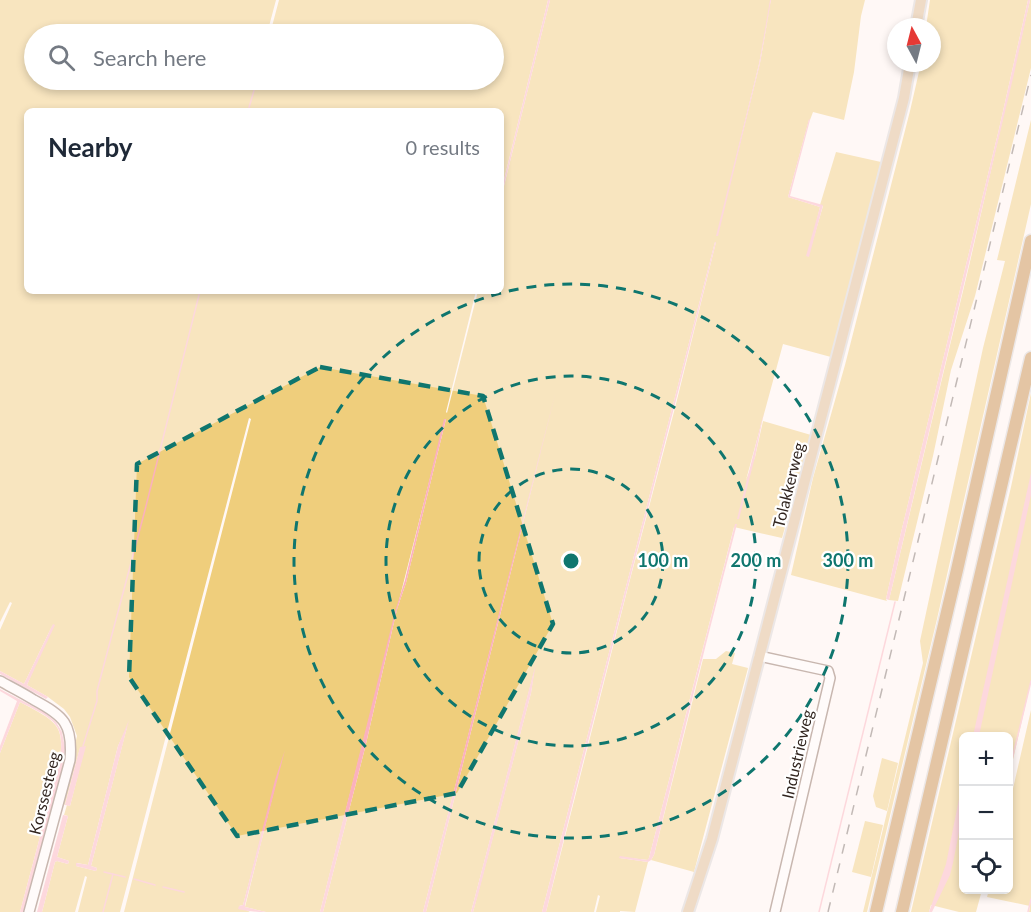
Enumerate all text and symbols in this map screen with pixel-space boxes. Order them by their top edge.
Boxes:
north arrow [887,18,941,72]
search box [24,24,504,90]
icon: search [45,41,78,74]
text: Search here [93,44,206,71]
text: Nearby [48,131,133,163]
text: 0 results [405,135,480,159]
street label: Tolakkerweg [768,440,808,530]
text: 100 m [638,549,688,571]
text: 200 m [731,549,781,571]
text: 300 m [823,549,873,571]
centre of rings [561,551,581,571]
street label: Industrieweg [777,707,817,801]
map controls [959,732,1013,894]
button: + [959,732,1013,786]
street label: Korssesteeg [25,749,63,837]
button: − [959,786,1013,840]
button: locate [959,840,1013,894]

